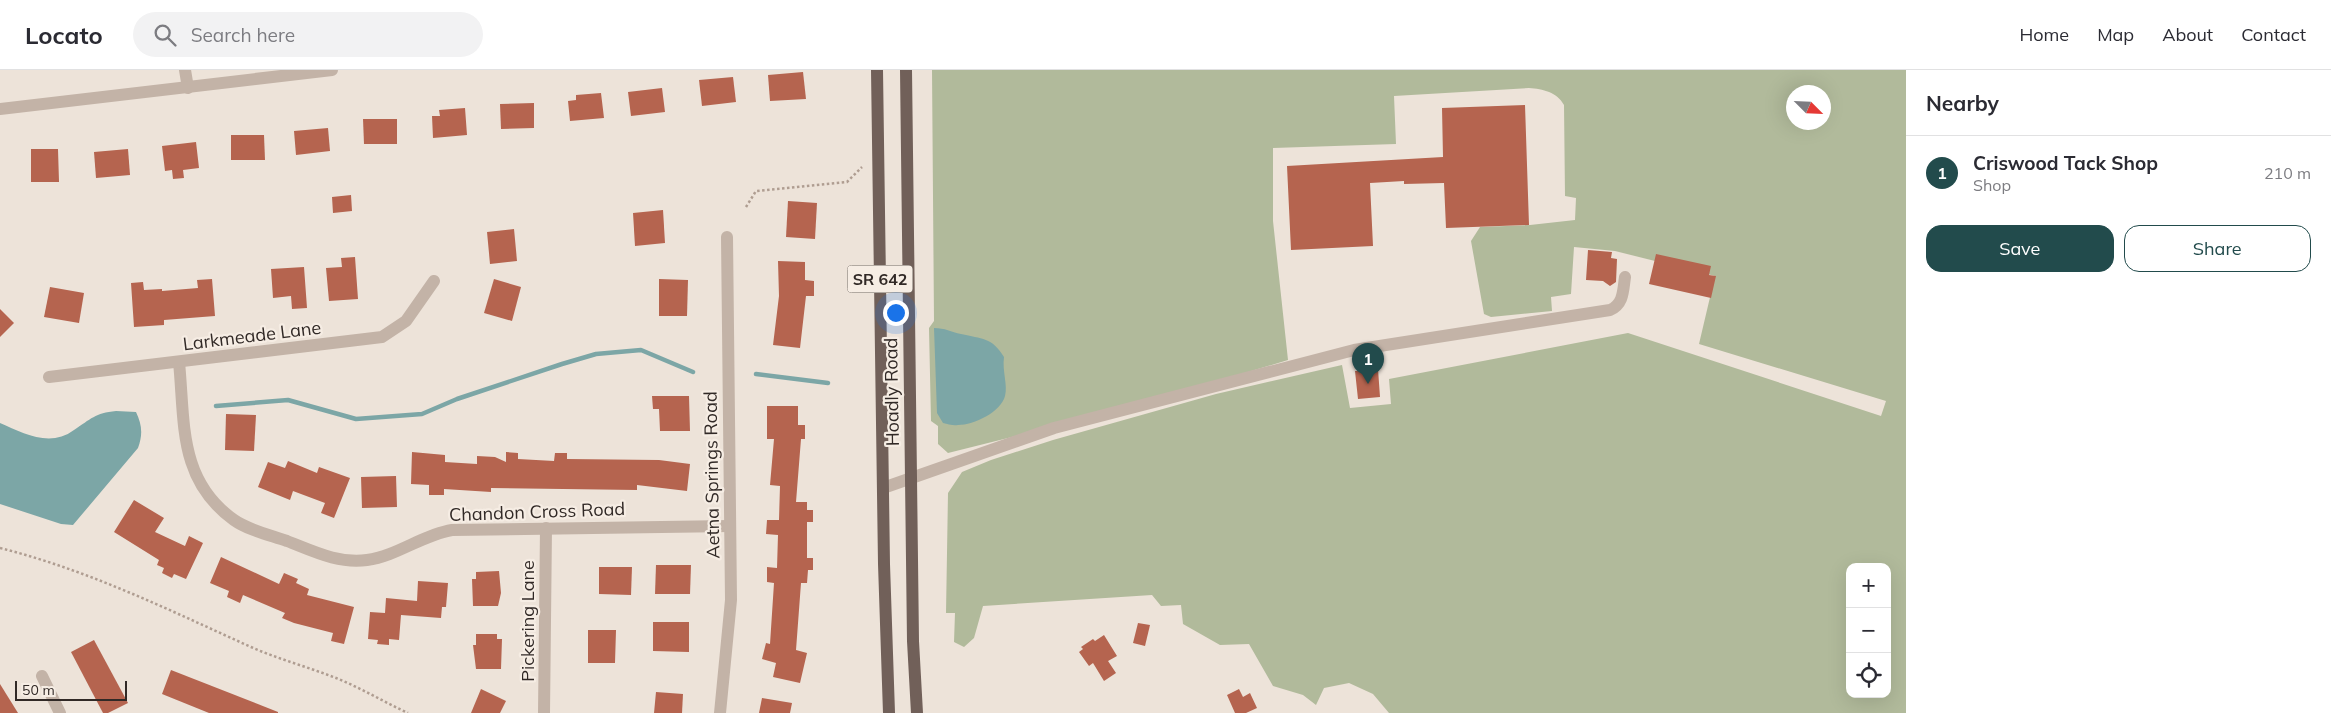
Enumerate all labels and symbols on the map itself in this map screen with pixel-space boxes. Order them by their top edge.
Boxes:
north arrow [1786,85,1831,130]
road number: SR 642 [848,265,912,292]
your location [883,300,909,326]
street label: Larkmeade Lane [182,316,322,355]
street label: Hoadly Road [879,338,904,446]
pin: 1 [1352,343,1384,384]
street label: Aetna Springs Road [699,391,724,559]
street label: Chandon Cross Road [449,497,625,526]
street label: Pickering Lane [516,560,539,682]
scale bar [15,678,128,701]

